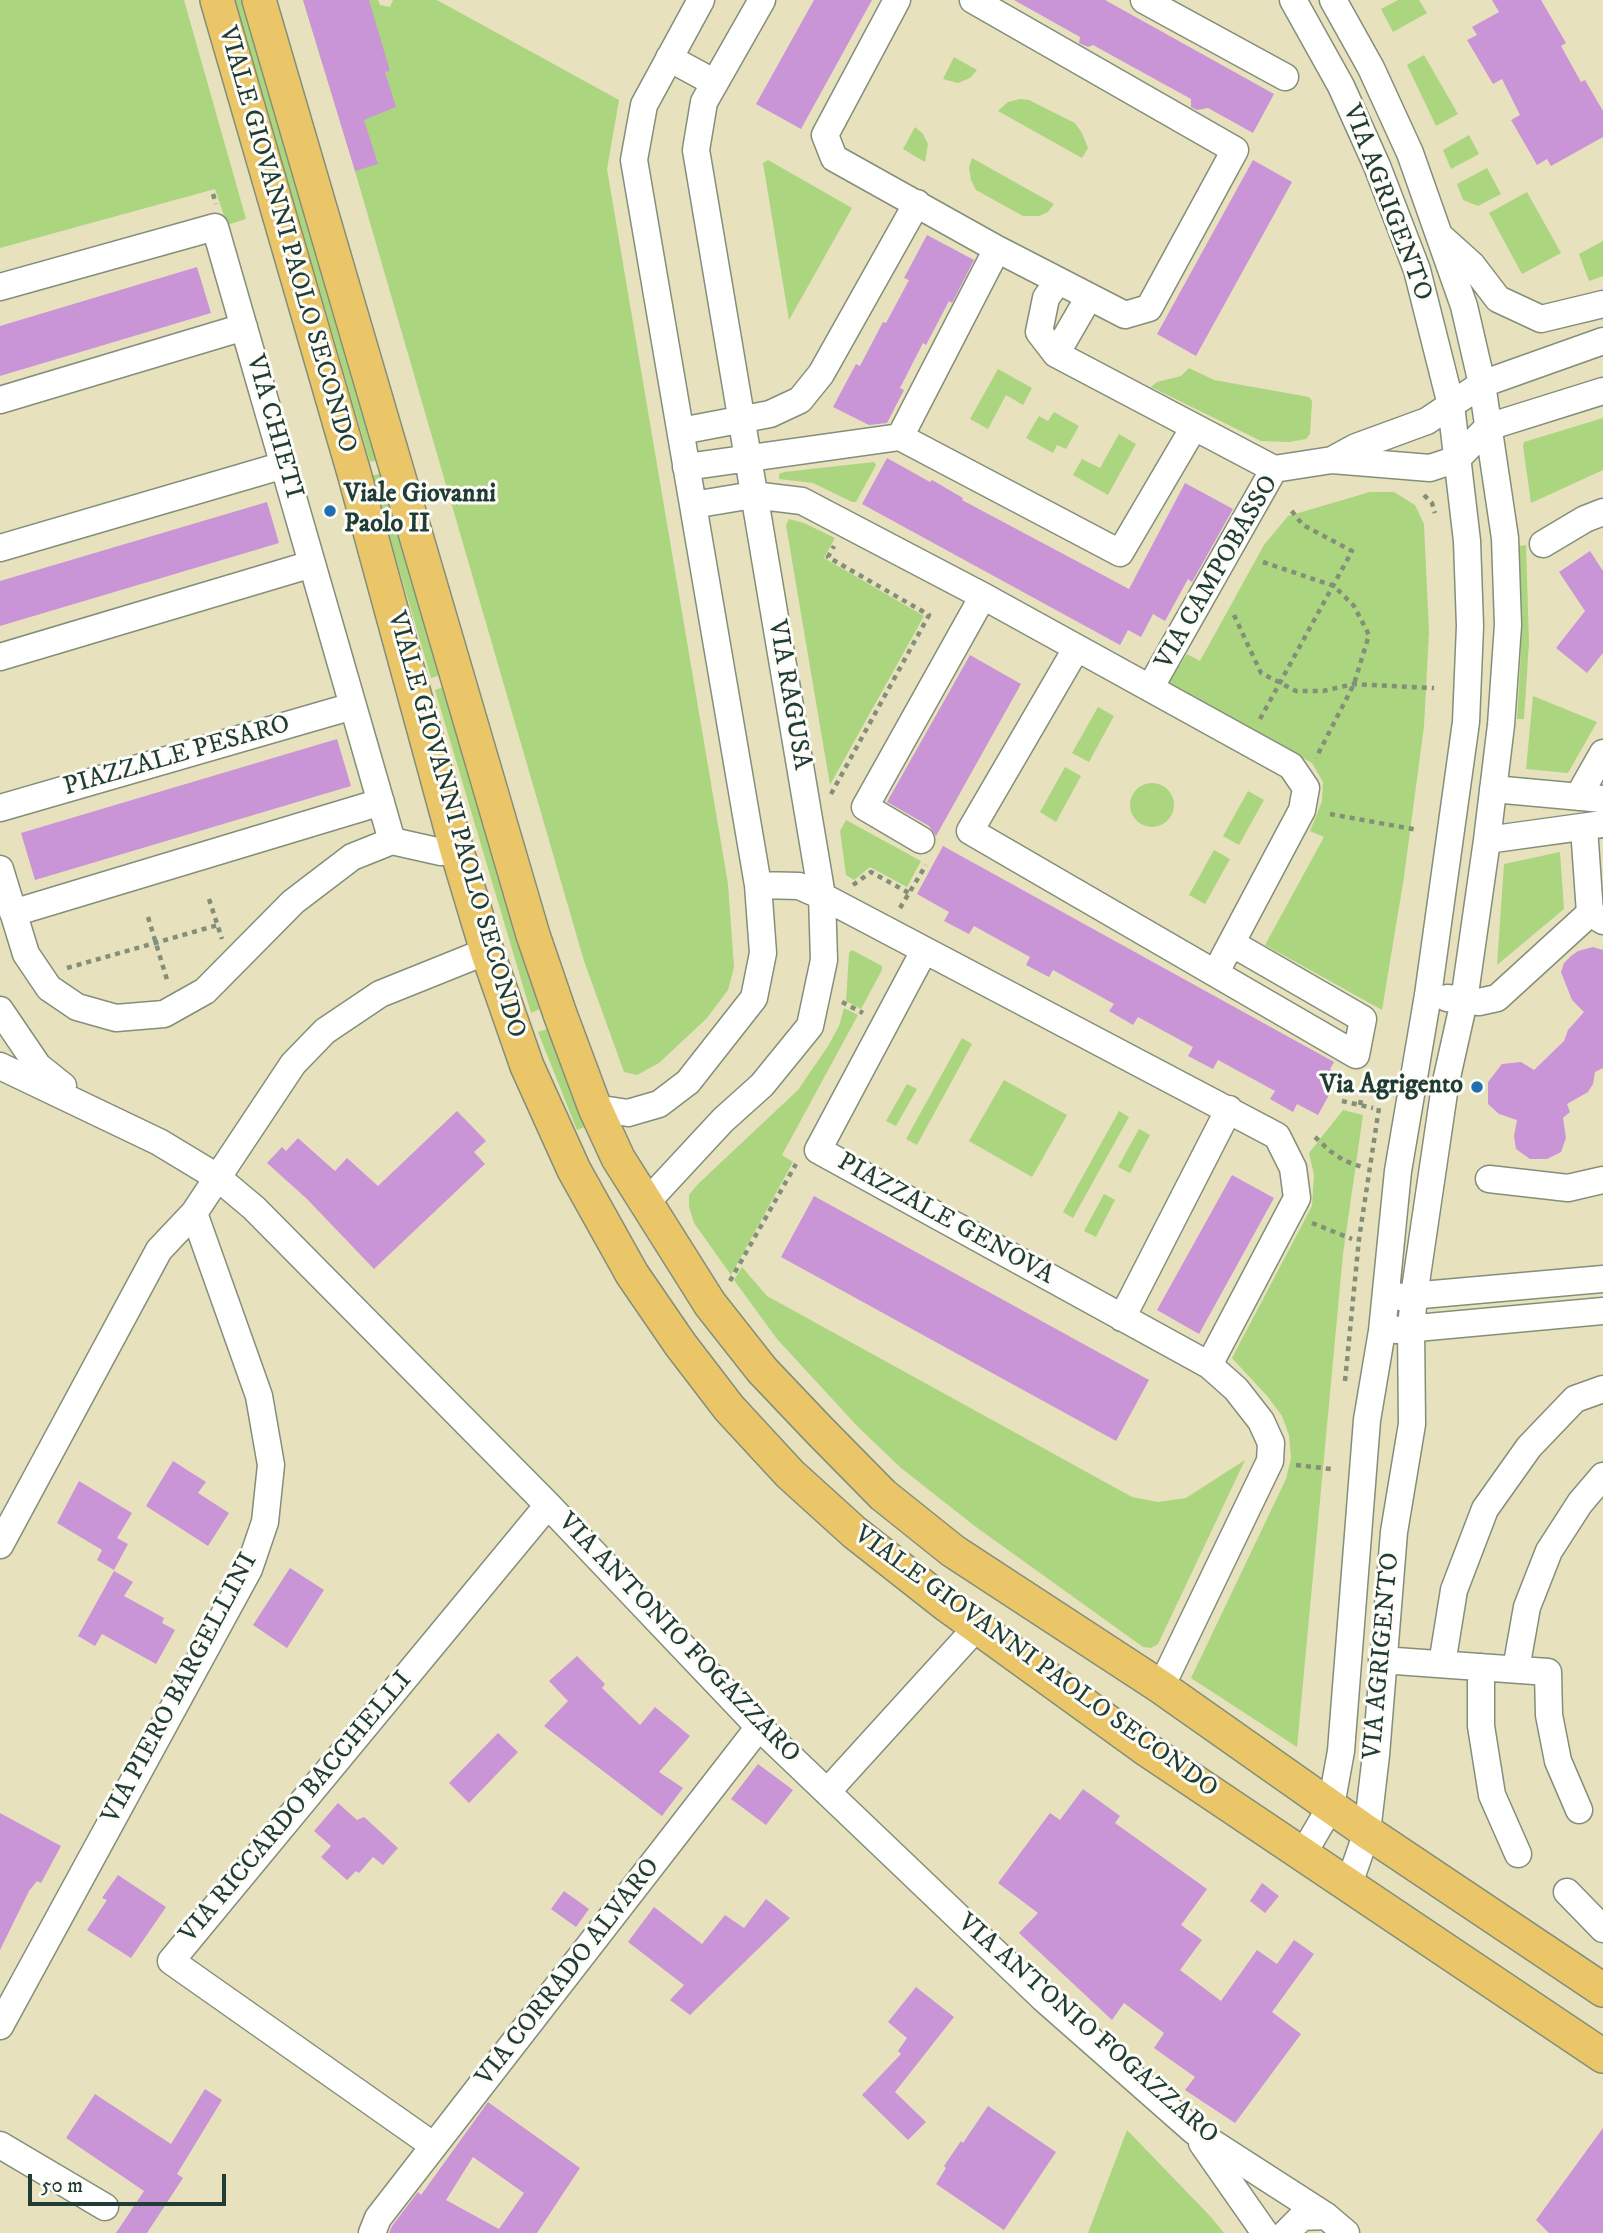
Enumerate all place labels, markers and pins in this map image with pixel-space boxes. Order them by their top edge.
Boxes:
place label: Viale Giovanni Paolo II [344,480,496,542]
marker: Viale Giovanni Paolo II [322,503,338,519]
place label: Via Agrigento [1320,1071,1463,1103]
marker: Via Agrigento [1469,1079,1485,1095]

